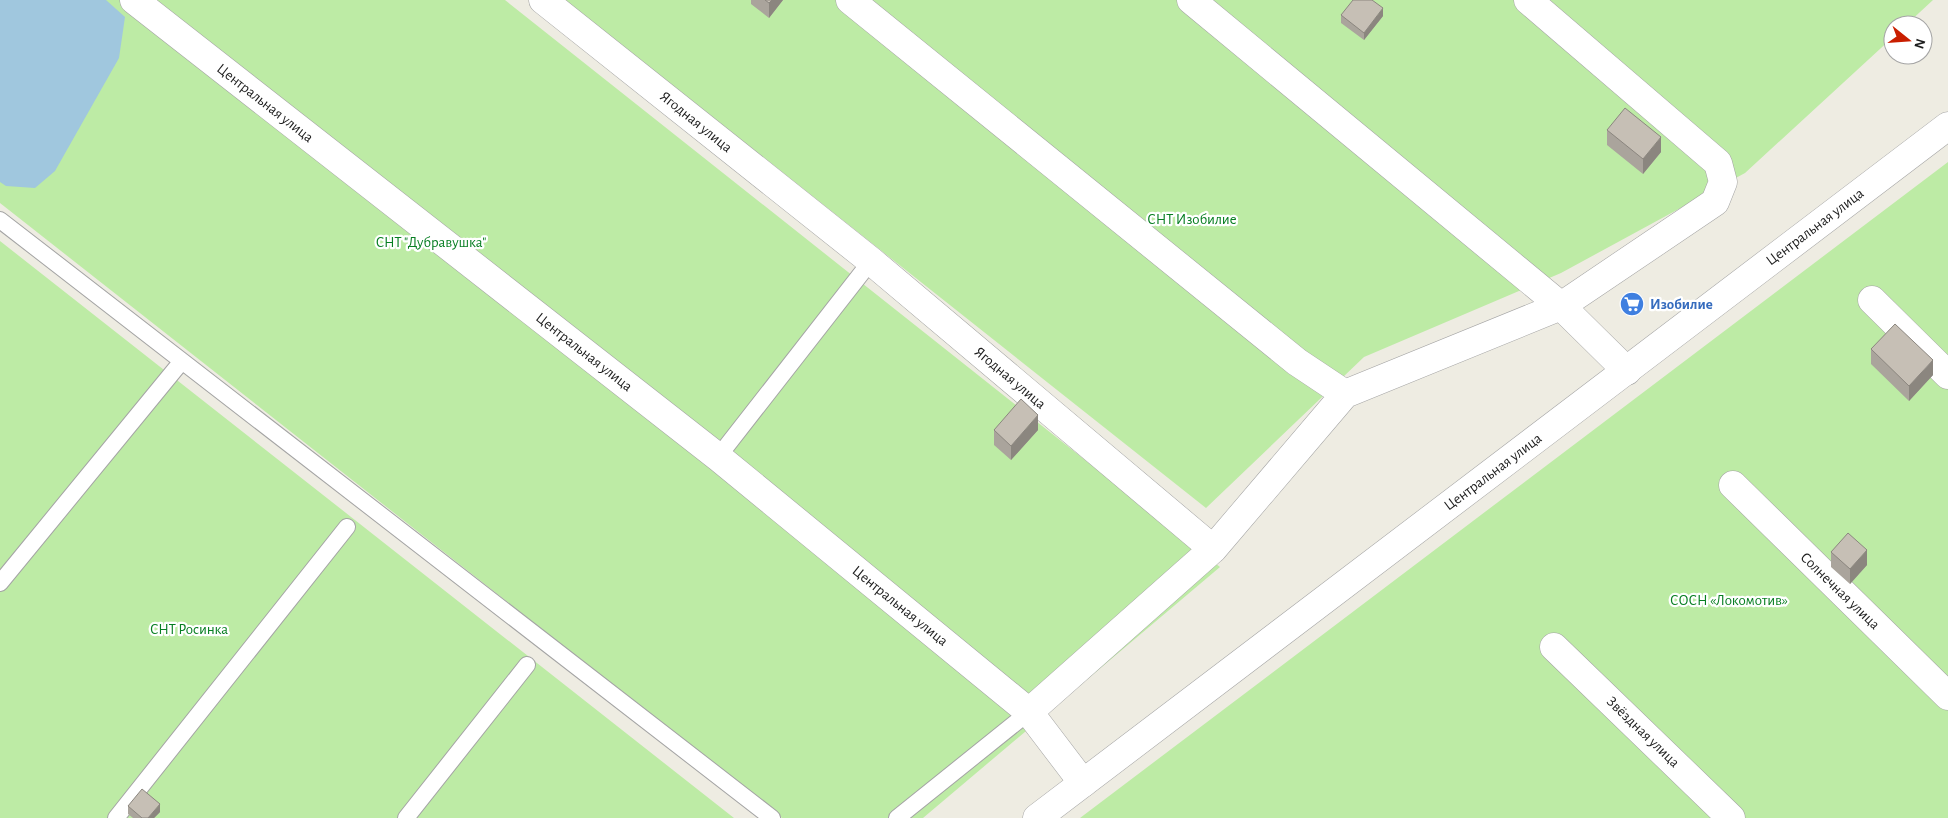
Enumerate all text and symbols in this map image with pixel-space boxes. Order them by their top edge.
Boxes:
north arrow [1883,15,1933,65]
text: N [1911,37,1928,50]
street label: Центральная улица [214,61,316,145]
street label: Ягодная улица [657,89,735,156]
street label: Центральная улица [1763,185,1867,269]
park label: СНТ Изобилие [1147,212,1237,227]
park label: СНТ "Дубравушка" [376,235,486,250]
supermarket icon: Изобилие [1619,291,1645,317]
place label: Изобилие [1650,297,1713,312]
street label: Центральная улица [533,310,635,394]
street label: Ягодная улица [972,344,1049,412]
street label: Центральная улица [1441,430,1545,514]
street label: Солнечная улица [1797,550,1883,633]
street label: Центральная улица [849,563,951,649]
park label: СОСН «Локомотив» [1670,593,1788,608]
park label: СНТ Росинка [150,622,228,637]
street label: Звёздная улица [1604,694,1682,770]

